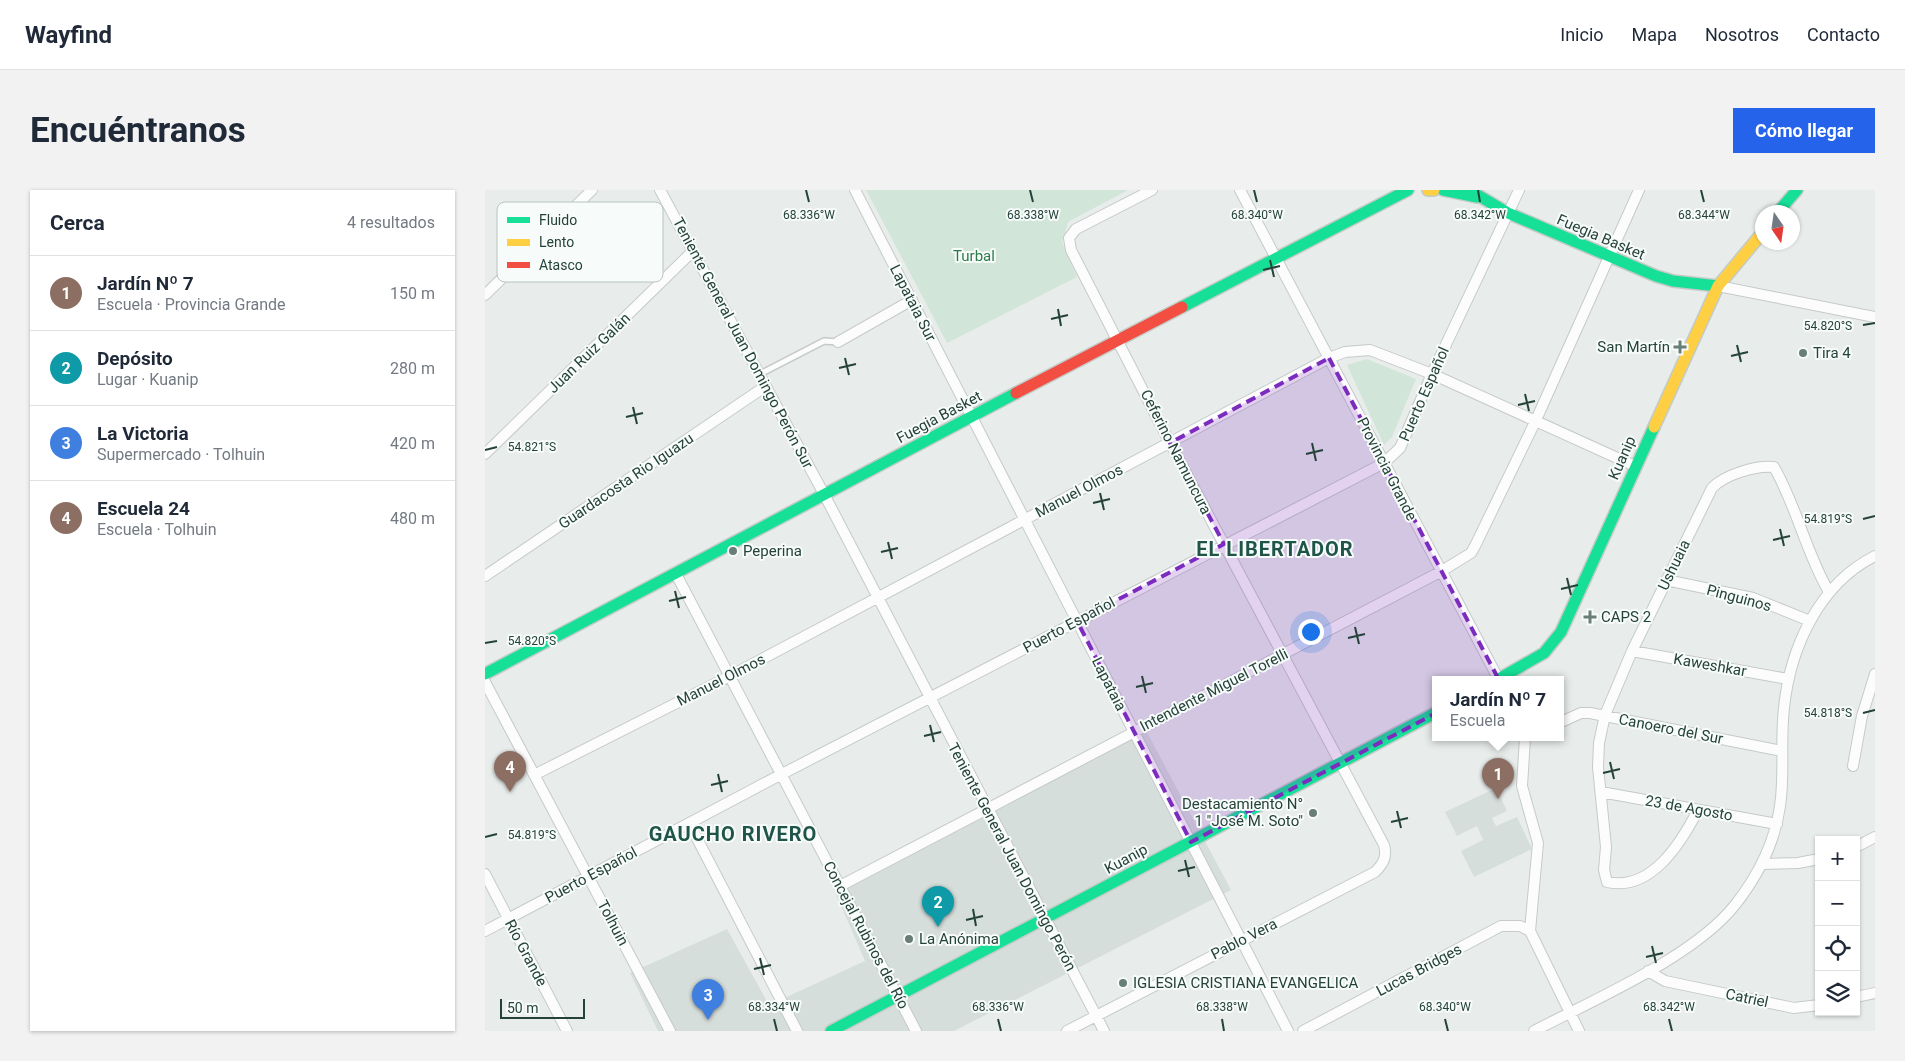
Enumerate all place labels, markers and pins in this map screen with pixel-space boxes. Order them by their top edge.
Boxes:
place label: San Martín [1597,338,1670,356]
marker: San Martín [1674,341,1686,353]
place label: Tira 4 [1813,344,1851,362]
marker: Tira 4 [1797,347,1809,359]
place label: Peperina [743,542,802,560]
marker: Peperina [727,545,739,557]
place label: CAPS 2 [1601,608,1651,626]
marker: CAPS 2 [1583,610,1597,624]
pin: 4 [494,751,526,792]
pin: 1 [1482,758,1514,799]
place label: Destacamiento N° 1 "José M. Soto" [1182,795,1303,830]
marker: Destacamiento N° 1 "José M. Soto" [1307,807,1319,819]
pin: 2 [922,886,954,927]
place label: La Anónima [919,930,999,948]
marker: La Anónima [903,933,915,945]
place label: IGLESIA CRISTIANA EVANGELICA [1133,974,1358,992]
marker: IGLESIA CRISTIANA EVANGELICA [1117,977,1129,989]
pin: 3 [692,979,724,1020]

